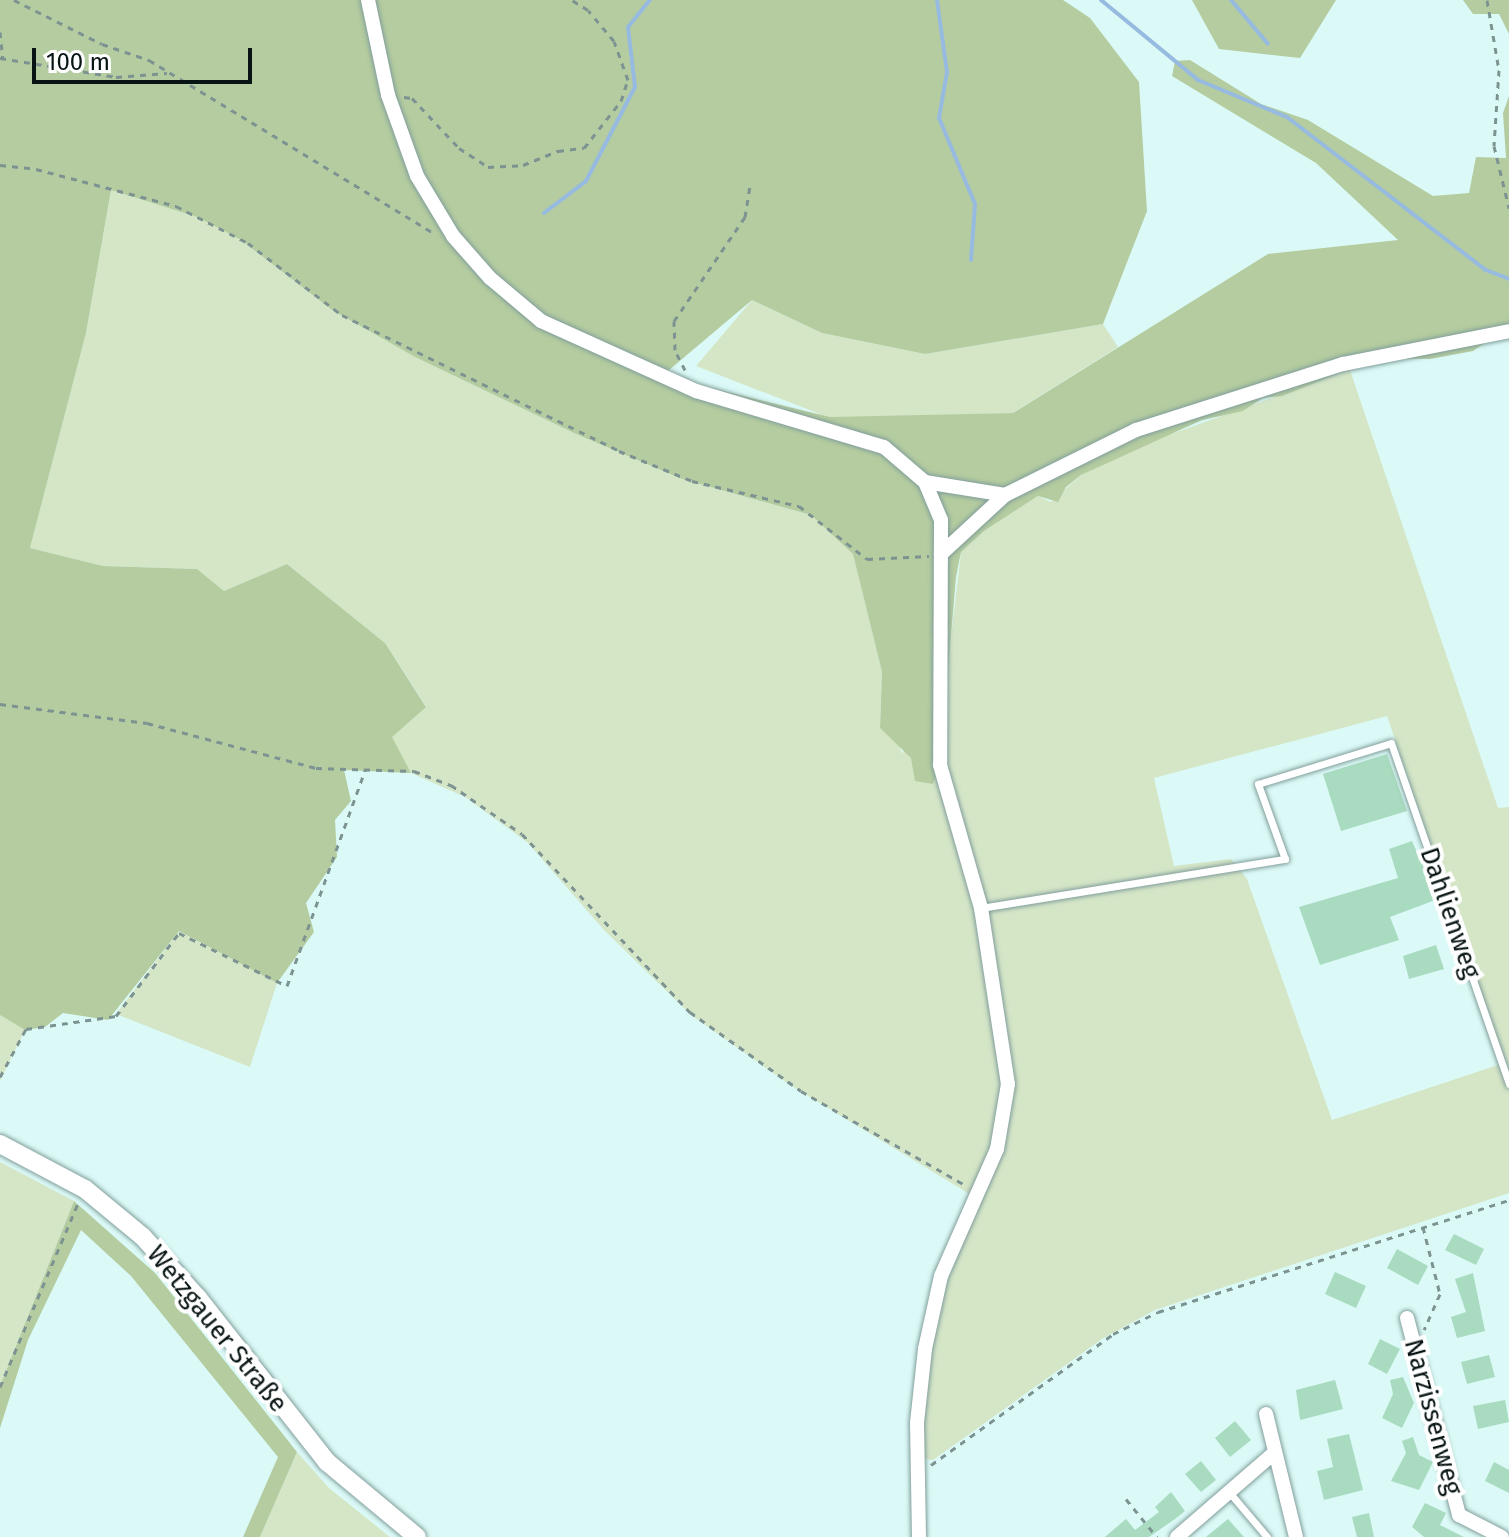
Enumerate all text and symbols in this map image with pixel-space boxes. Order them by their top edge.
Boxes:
scale bar [36,32,256,82]
text: 100 m [46,48,110,76]
street label: Dahlienweg [1413,843,1487,983]
street label: Wetzgauer Straße [140,1239,294,1419]
street label: Narzissenweg [1397,1336,1469,1498]

